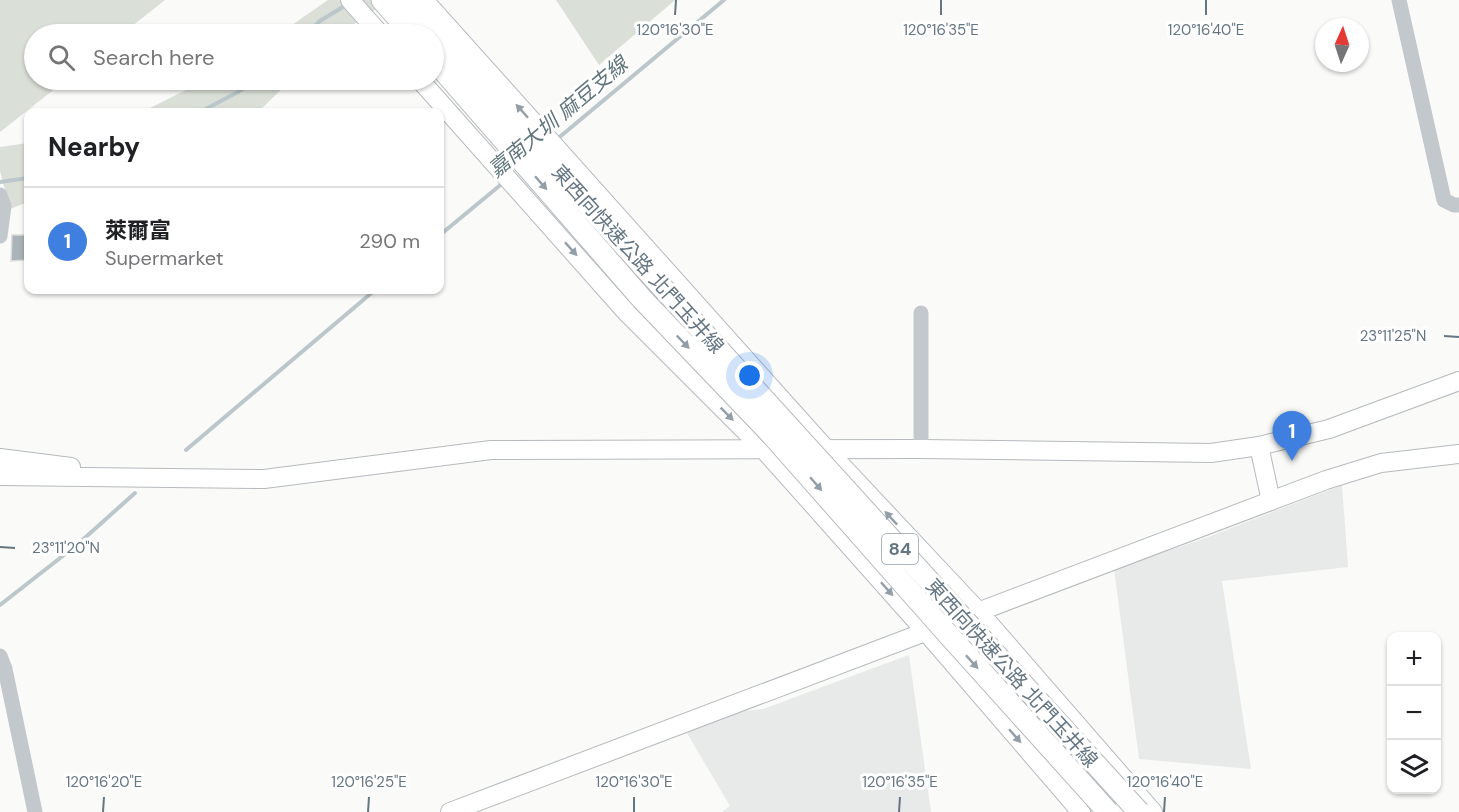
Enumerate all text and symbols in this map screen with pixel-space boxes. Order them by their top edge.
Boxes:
north arrow [1315,18,1369,72]
text: 120°16'30"E [636,20,714,40]
text: 120°16'35"E [903,20,979,40]
text: 120°16'40"E [1168,20,1244,40]
search box [24,24,444,90]
icon: search [45,41,78,74]
text: Search here [93,43,214,72]
water label: 嘉南大圳 麻豆支線 [482,49,635,184]
one-way arrow [516,104,529,119]
text: Nearby [48,130,140,164]
street label: 東西向快速公路 北門玉井線 [546,159,730,359]
one-way arrow [534,175,547,190]
text: 萊爾富 [105,216,171,245]
text: 1 [64,228,71,254]
text: 290 m [359,228,420,254]
one-way arrow [564,241,577,257]
text: Supermarket [105,245,224,271]
text: 23°11'25"N [1360,326,1426,346]
one-way arrow [675,334,689,348]
your location [735,361,764,390]
one-way arrow [720,406,734,420]
pin: 1 [1272,412,1312,461]
one-way arrow [809,476,822,492]
one-way arrow [884,511,898,525]
road number: 84 [882,534,918,564]
text: 23°11'20"N [32,538,100,558]
street label: 東西向快速公路 北門玉井線 [920,573,1104,773]
one-way arrow [880,581,893,596]
map controls [1387,632,1441,794]
button: + [1387,632,1441,686]
one-way arrow [965,654,978,669]
button: − [1387,686,1441,740]
one-way arrow [1008,728,1021,743]
button: layers [1387,740,1441,794]
text: 120°16'20"E [66,772,142,792]
text: 120°16'25"E [331,772,407,792]
text: 120°16'30"E [595,772,673,792]
text: 120°16'35"E [862,772,938,792]
text: 120°16'40"E [1127,772,1203,792]

